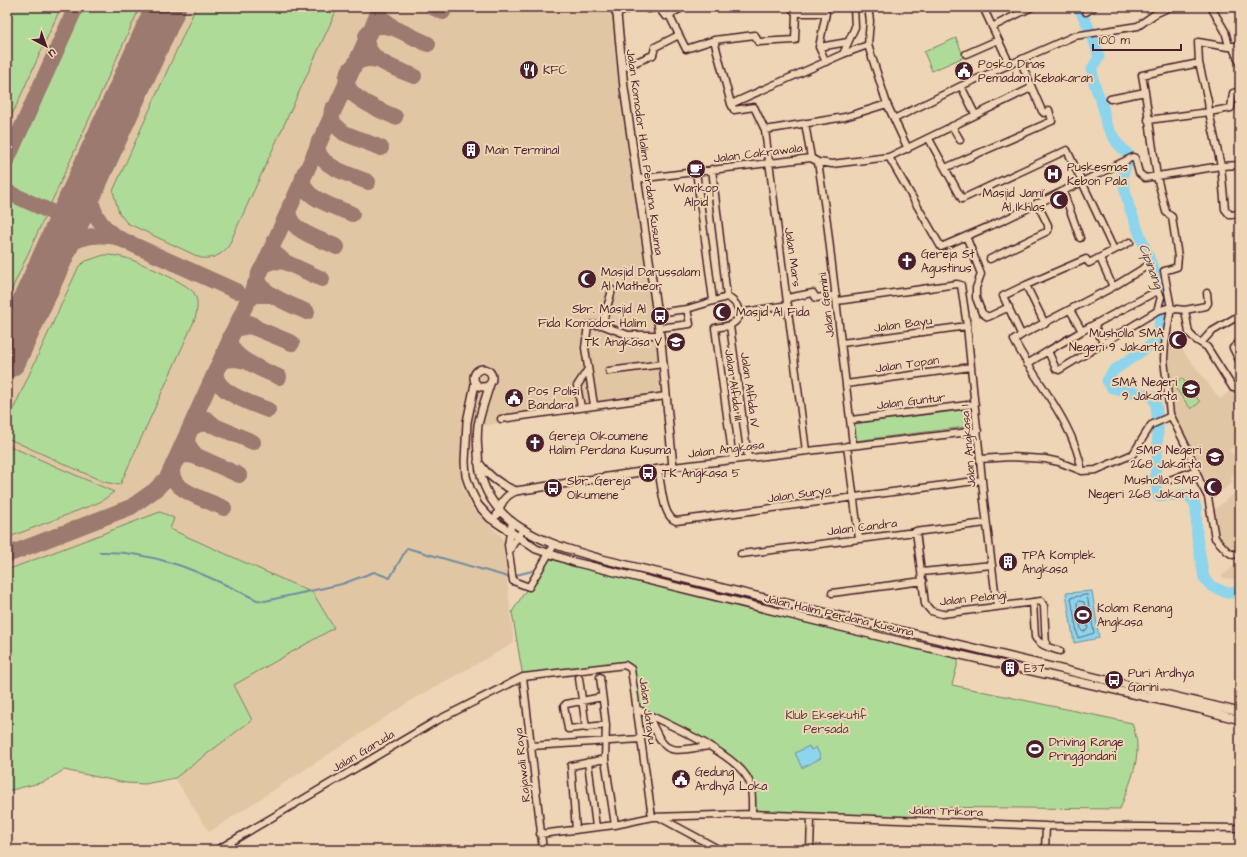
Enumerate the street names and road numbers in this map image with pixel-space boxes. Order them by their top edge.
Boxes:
street label: Jalan Komodor Halim Perdana Kusuma [622,48,667,256]
street label: Jalan Cakrawala [712,140,804,167]
street label: Jalan Mars [780,226,805,288]
street label: Jalan Gemini [814,271,839,338]
street label: Jalan Bayu [873,312,933,338]
street label: Jalan Alfida III [720,348,747,422]
street label: Jalan Alfida IV [736,351,763,429]
street label: Jalan Topan [874,352,940,377]
street label: Jalan Guntur [876,389,947,414]
street label: Jalan Angkasa 1 [956,403,982,488]
street label: Jalan Angkasa [687,436,765,464]
street label: Jalan Surya [766,482,832,508]
street label: Jalan Candra [826,515,898,540]
street label: Jalan Pelangi [939,587,1008,611]
street label: Jalan Halim Perdana Kusuma [762,590,915,641]
street label: Jalan Jatayu [633,677,661,746]
street label: Jalan Garuda [329,726,398,777]
street label: Rajawali Raya [510,727,536,803]
street label: Jalan Trikora [909,802,983,821]

